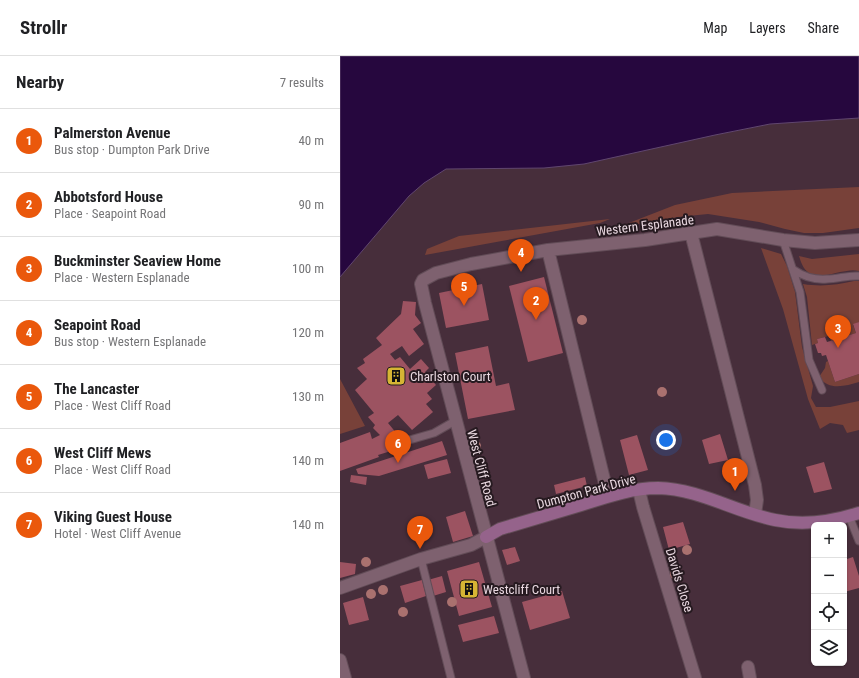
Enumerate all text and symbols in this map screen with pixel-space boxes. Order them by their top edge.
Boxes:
text: Strollr [20,16,67,39]
text: Map [703,20,727,36]
text: Layers [749,20,786,36]
text: Share [808,20,839,36]
text: Nearby [16,72,64,92]
text: 7 results [280,75,324,90]
text: Palmerston Avenue [54,124,170,142]
text: 1 [26,133,32,148]
text: 40 m [298,133,324,148]
text: Bus stop · Dumpton Park Drive [54,142,210,157]
text: Abbotsford House [54,188,163,206]
text: 2 [26,197,32,212]
text: 90 m [298,197,324,212]
text: Place · Seapoint Road [54,206,166,221]
street label: Western Esplanade [596,212,695,239]
pin: 4 [508,239,534,272]
text: Buckminster Seaview Home [54,252,221,270]
text: 3 [26,261,32,276]
text: 100 m [292,261,324,276]
text: Place · Western Esplanade [54,270,190,285]
pin: 5 [451,273,477,306]
pin: 2 [523,287,549,320]
pin: 3 [825,315,851,348]
text: Seapoint Road [54,316,141,334]
text: 4 [26,325,32,340]
text: 120 m [292,325,324,340]
text: Bus stop · Western Esplanade [54,334,206,349]
building icon: Charlston Court [385,365,407,387]
place label: Charlston Court [410,369,491,384]
text: The Lancaster [54,380,139,398]
text: 5 [26,389,32,404]
text: 130 m [292,389,324,404]
text: Place · West Cliff Road [54,398,171,413]
street label: West Cliff Road [464,428,499,508]
pin: 6 [385,430,411,463]
your location [656,430,676,450]
text: West Cliff Mews [54,444,151,462]
text: 6 [26,453,32,468]
text: 140 m [292,453,324,468]
pin: 1 [722,458,748,491]
text: Place · West Cliff Road [54,462,171,477]
street label: Dumpton Park Drive [535,471,637,512]
text: Viking Guest House [54,508,172,526]
pin: 7 [407,516,433,549]
text: 7 [26,517,32,532]
text: 140 m [292,517,324,532]
map controls [811,522,847,666]
button: + [811,522,847,558]
text: Hotel · West Cliff Avenue [54,526,181,541]
street label: Davids Close [663,546,696,614]
button: − [811,558,847,594]
building icon: Westcliff Court [458,578,480,600]
place label: Westcliff Court [483,582,560,597]
button: locate [811,594,847,630]
button: layers [811,630,847,666]

